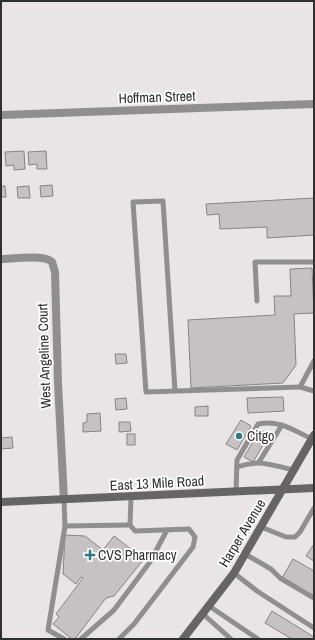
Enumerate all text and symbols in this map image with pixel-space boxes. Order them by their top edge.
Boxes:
street label: Hoffman Street [118,87,196,107]
street label: West Angeline Court [33,303,55,409]
place label: Citgo [247,427,274,445]
marker: Citgo [234,431,244,441]
street label: East 13 Mile Road [109,472,205,494]
street label: Harper Avenue [215,496,269,570]
place label: CVS Pharmacy [98,546,177,564]
marker: CVS Pharmacy [85,550,95,560]

